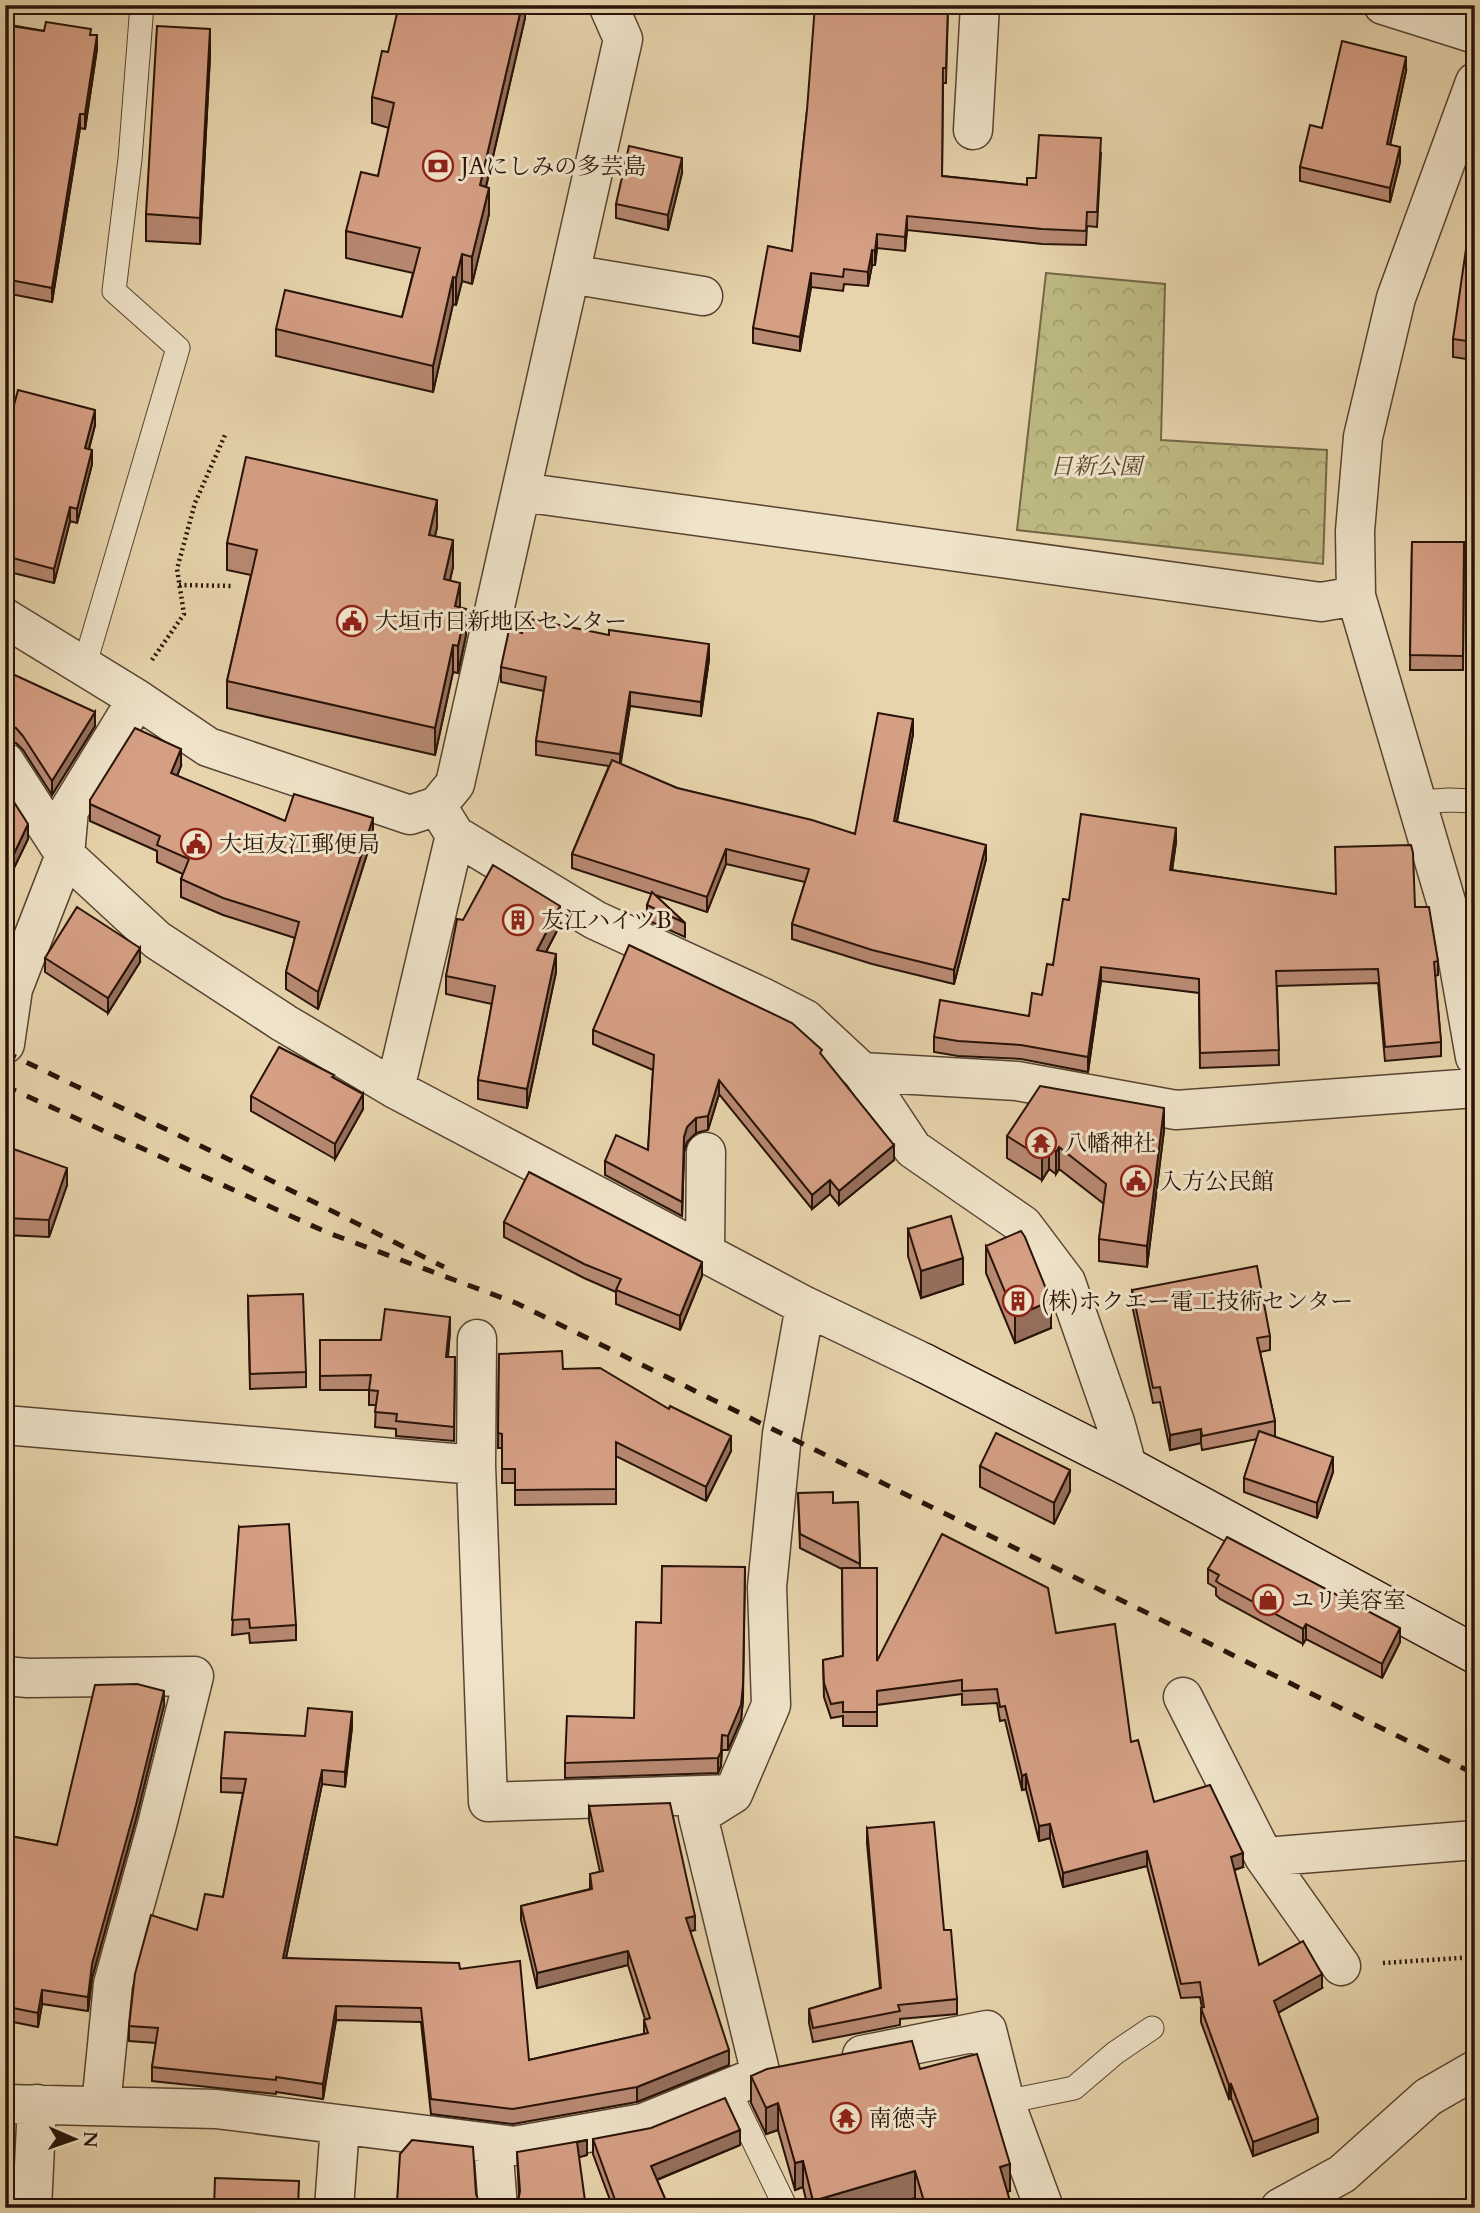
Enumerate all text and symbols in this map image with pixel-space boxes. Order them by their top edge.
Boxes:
bank icon: JAにしみの多芸島 [421,149,455,183]
place label: JAにしみの多芸島 [458,151,646,182]
park label: 日新公園 [1050,451,1146,482]
public building icon: 大垣市日新地区センター [335,604,369,638]
place label: 大垣市日新地区センター [375,606,627,637]
public building icon: 大垣友江郵便局 [179,827,213,861]
place label: 大垣友江郵便局 [219,829,380,860]
building icon: 友江ハイツB [501,903,535,937]
place label: 友江ハイツB [541,905,672,936]
temple icon: 八幡神社 [1024,1126,1058,1160]
place label: 八幡神社 [1064,1128,1156,1159]
public building icon: 入方公民館 [1119,1164,1153,1198]
place label: 入方公民館 [1159,1166,1274,1197]
building icon: (株)ホクエー電工技術センター [1001,1284,1035,1318]
place label: (株)ホクエー電工技術センター [1041,1286,1353,1317]
shop icon: ユリ美容室 [1251,1583,1285,1617]
place label: ユリ美容室 [1291,1585,1406,1616]
temple icon: 南徳寺 [829,2101,863,2135]
place label: 南徳寺 [869,2103,938,2134]
north arrow [38,2104,108,2174]
text: N [77,2131,103,2149]

